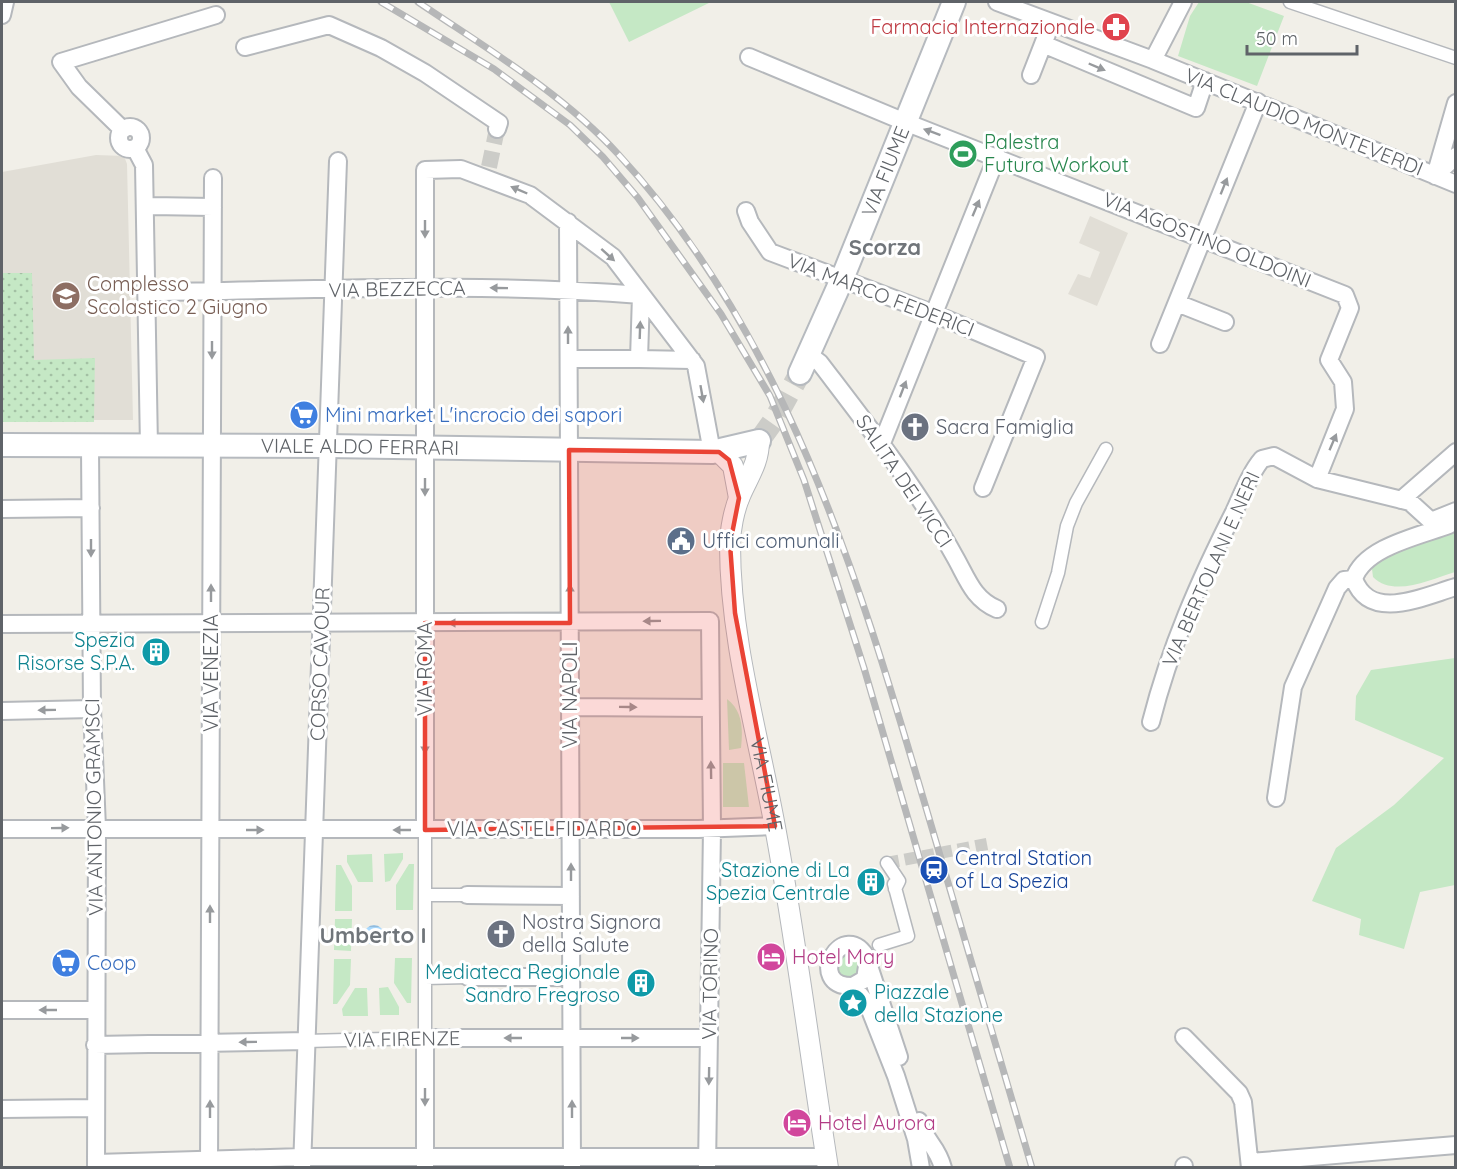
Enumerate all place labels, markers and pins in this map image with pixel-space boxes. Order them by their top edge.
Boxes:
pharmacy icon: Farmacia Internazionale [1100,11,1132,43]
place label: Farmacia Internazionale [870,14,1095,39]
place label: Palestra Futura Workout [984,129,1129,177]
sports icon: Palestra Futura Workout [947,138,979,170]
place label: Complesso Scolastico 2 Giugno [87,271,268,319]
school or university icon: Complesso Scolastico 2 Giugno [50,280,82,312]
supermarket icon: Mini market L'incrocio dei sapori [288,399,320,431]
place label: Mini market L'incrocio dei sapori [325,402,622,427]
church icon: Sacra Famiglia [899,411,931,443]
place label: Sacra Famiglia [936,414,1074,439]
public building icon: Uffici comunali [665,525,697,557]
place label: Uffici comunali [702,528,840,553]
place label: Spezia Risorse S.P.A. [17,627,135,675]
building icon: Spezia Risorse S.P.A. [140,636,172,668]
place label: Central Station of La Spezia [955,845,1092,893]
station icon: Central Station of La Spezia [918,854,950,886]
place label: Stazione di La Spezia Centrale [706,857,850,905]
building icon: Stazione di La Spezia Centrale [855,866,887,898]
place label: Nostra Signora della Salute [522,909,661,957]
church icon: Nostra Signora della Salute [485,918,517,950]
hotel icon: Hotel Mary [755,941,787,973]
place label: Hotel Mary [792,944,894,969]
supermarket icon: Coop [50,947,82,979]
place label: Coop [87,950,136,975]
place label: Mediateca Regionale Sandro Fregroso [425,959,620,1007]
building icon: Mediateca Regionale Sandro Fregroso [625,967,657,999]
place label: Piazzale della Stazione [874,979,1003,1027]
place icon: Piazzale della Stazione [837,987,869,1019]
hotel icon: Hotel Aurora [781,1107,813,1139]
place label: Hotel Aurora [818,1110,936,1135]

